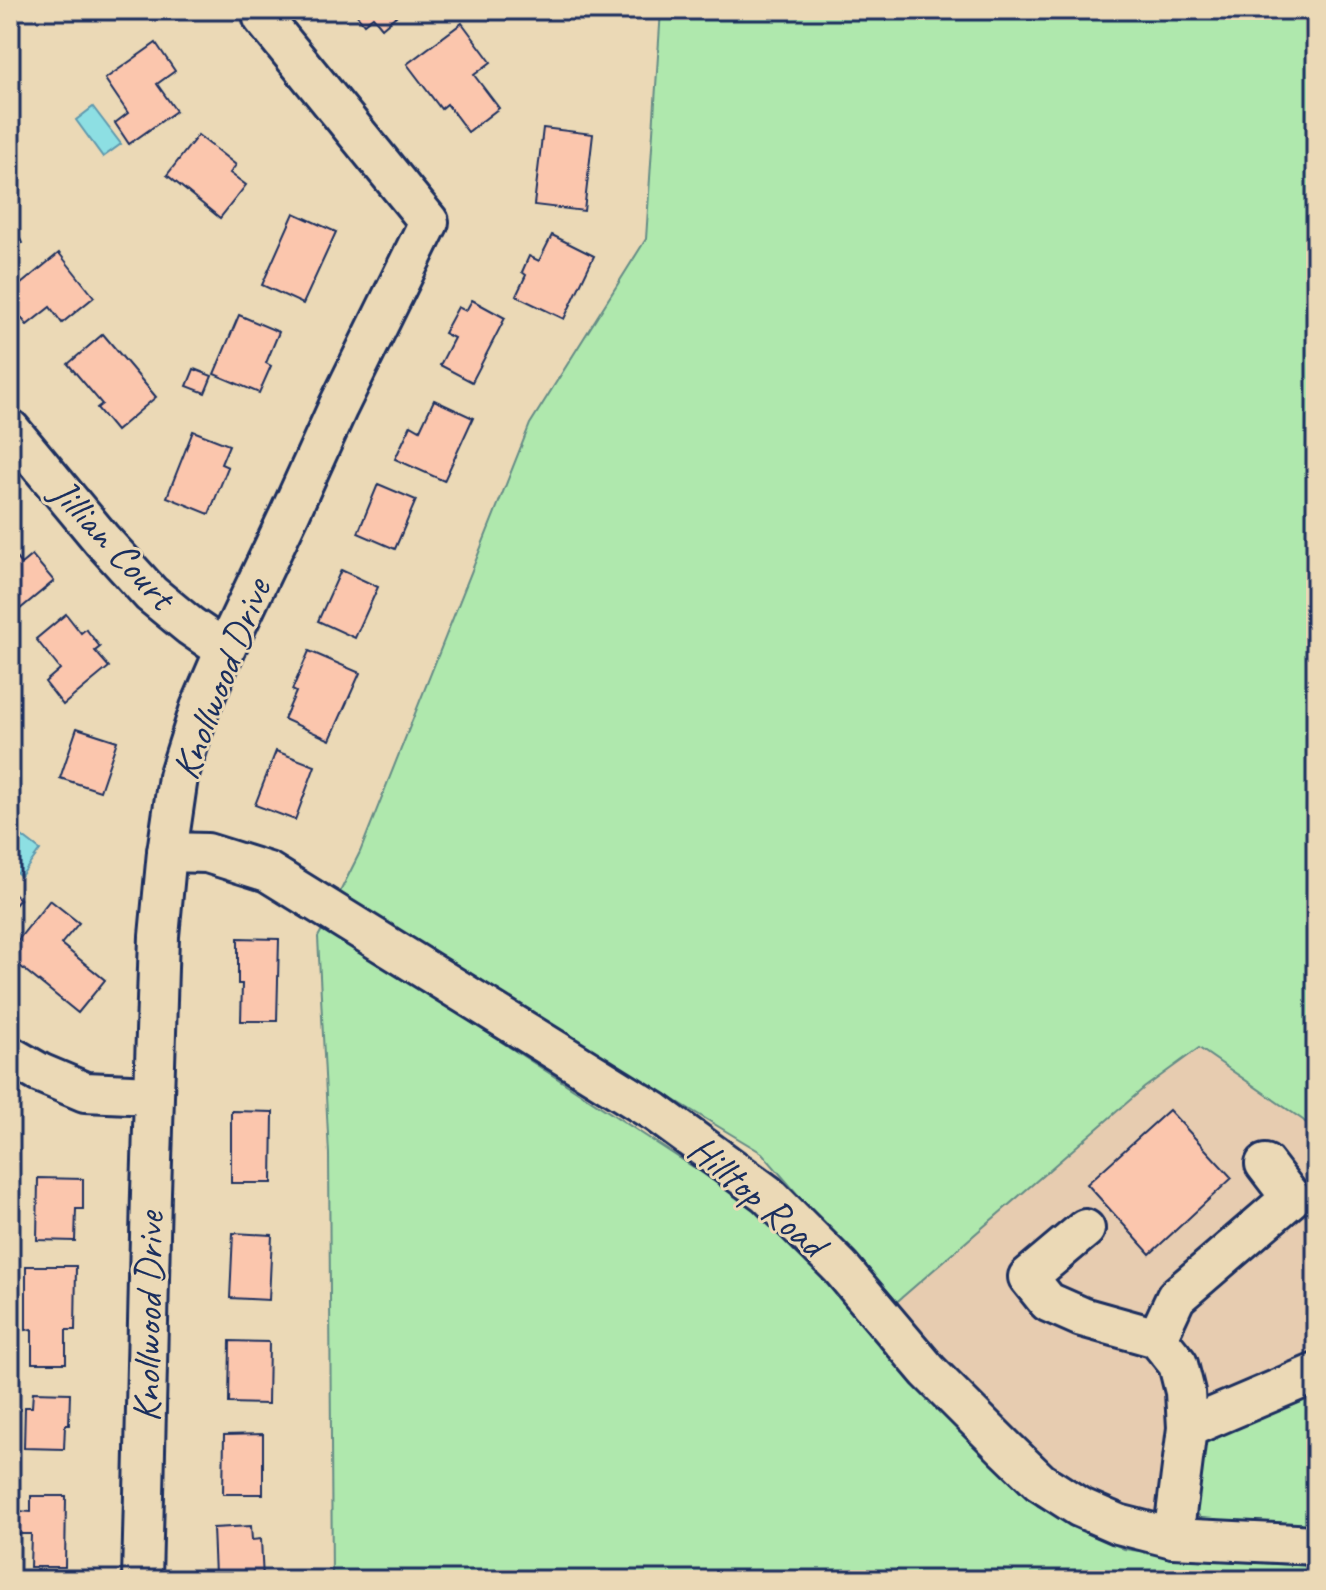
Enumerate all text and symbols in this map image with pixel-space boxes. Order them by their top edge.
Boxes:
street label: Jillian Court [39,467,189,623]
street label: Knollwood Drive [160,569,283,786]
street label: Hilltop Road [678,1124,841,1272]
street label: Knollwood Drive [121,1209,175,1422]

